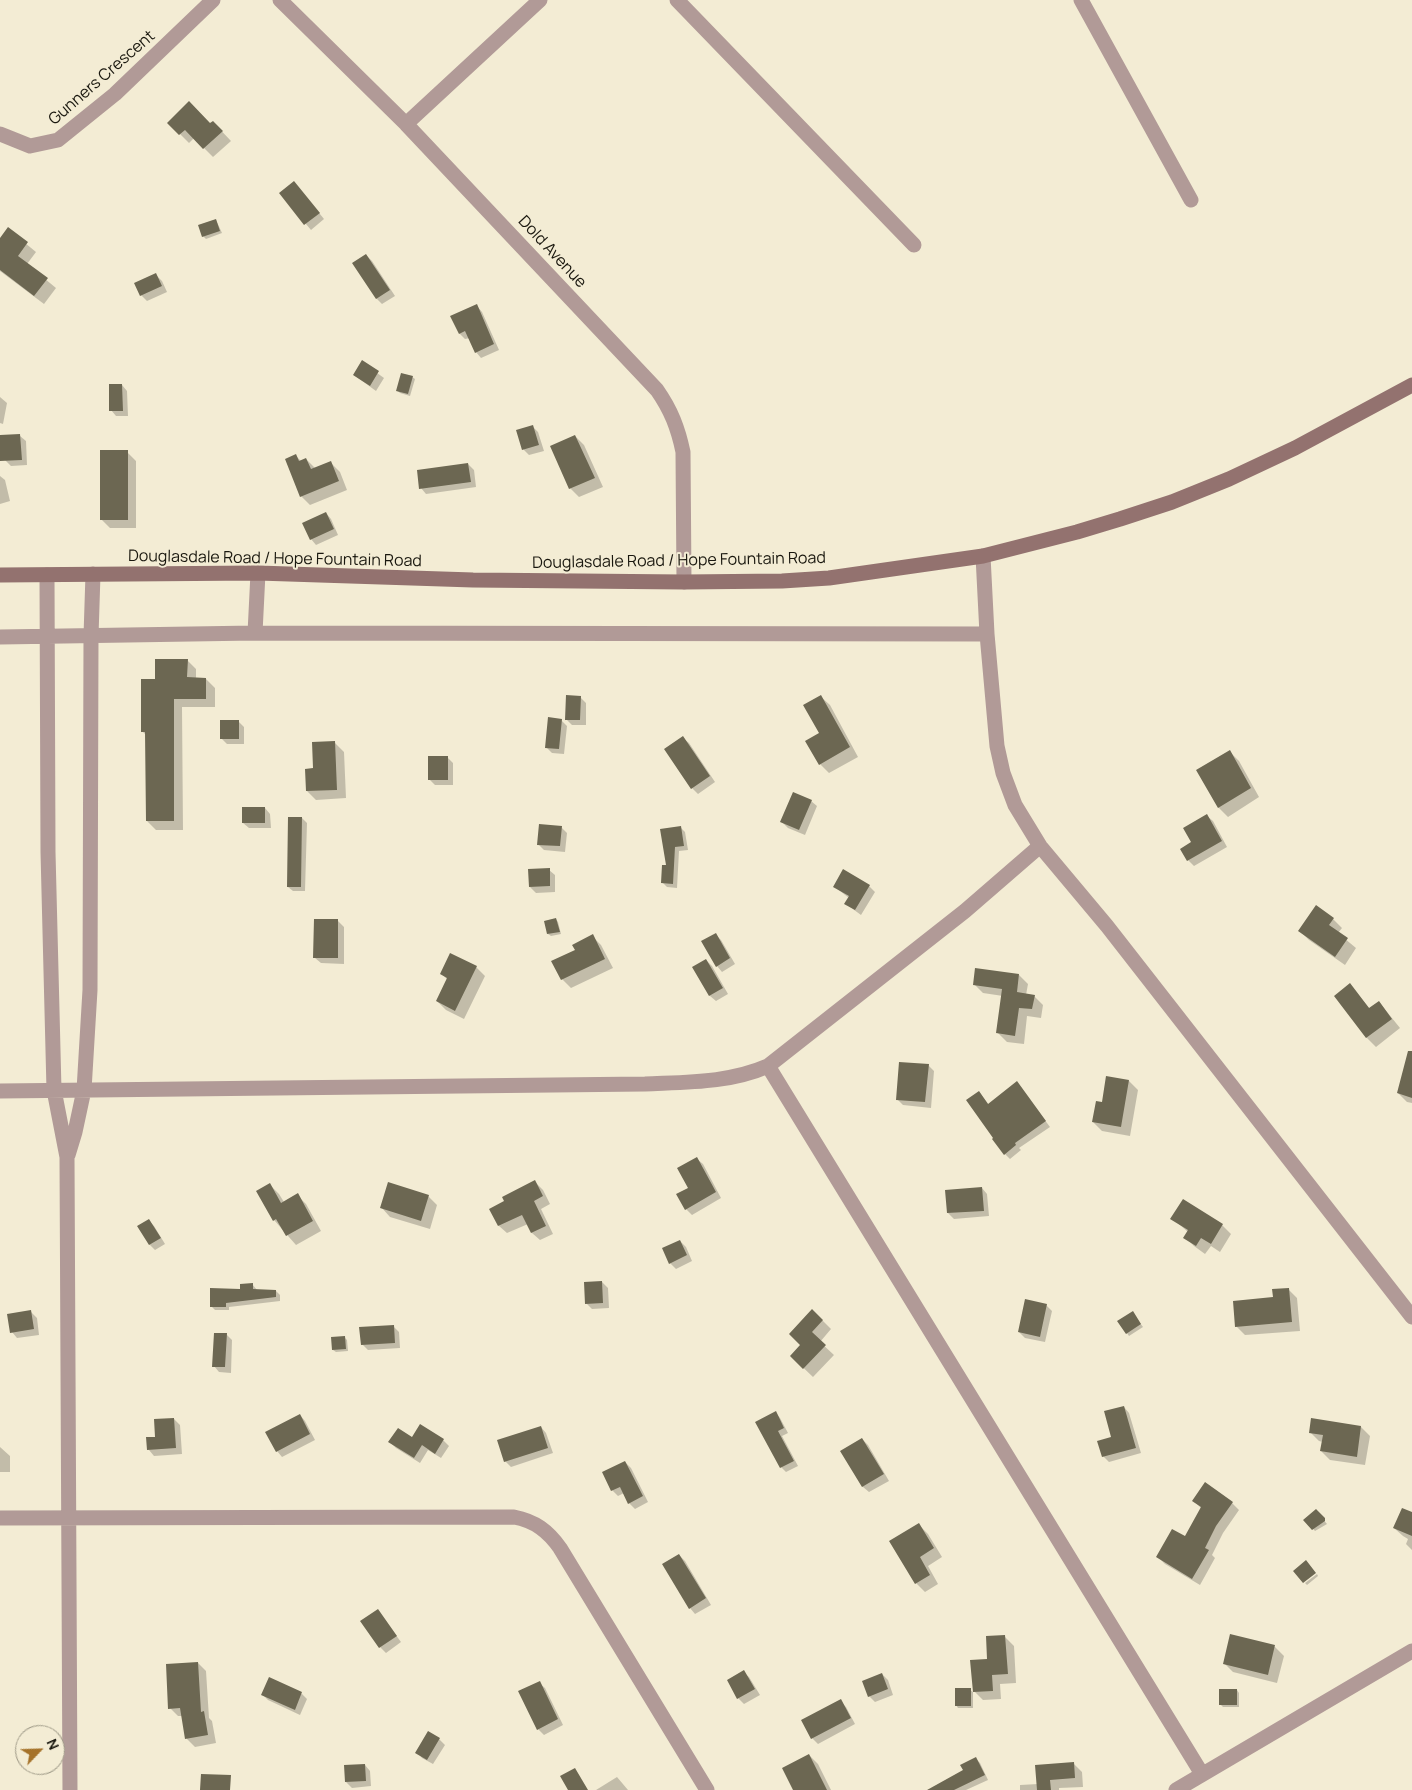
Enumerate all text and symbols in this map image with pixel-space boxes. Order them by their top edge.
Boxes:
street label: Gunners Crescent [45,27,159,129]
street label: Dold Avenue [514,212,590,292]
street label: Douglasdale Road / Hope Fountain Road [128,547,422,571]
street label: Douglasdale Road / Hope Fountain Road [532,549,826,573]
north arrow [15,1725,65,1775]
text: N [43,1736,64,1753]

